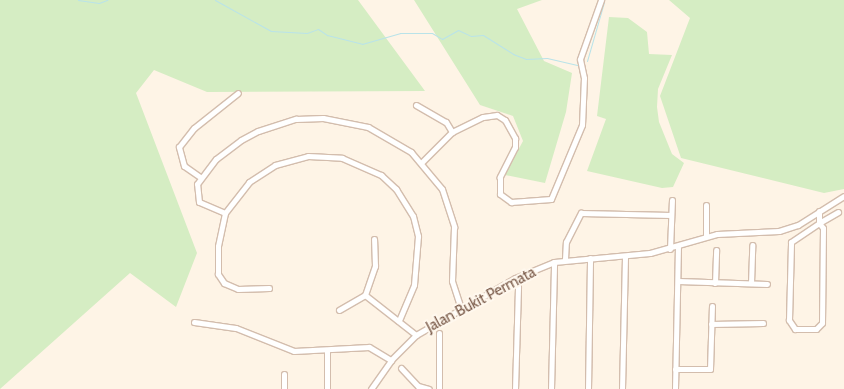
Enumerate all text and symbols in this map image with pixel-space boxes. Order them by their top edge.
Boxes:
street label: Jalan Bukit Permata [423,263,539,337]

